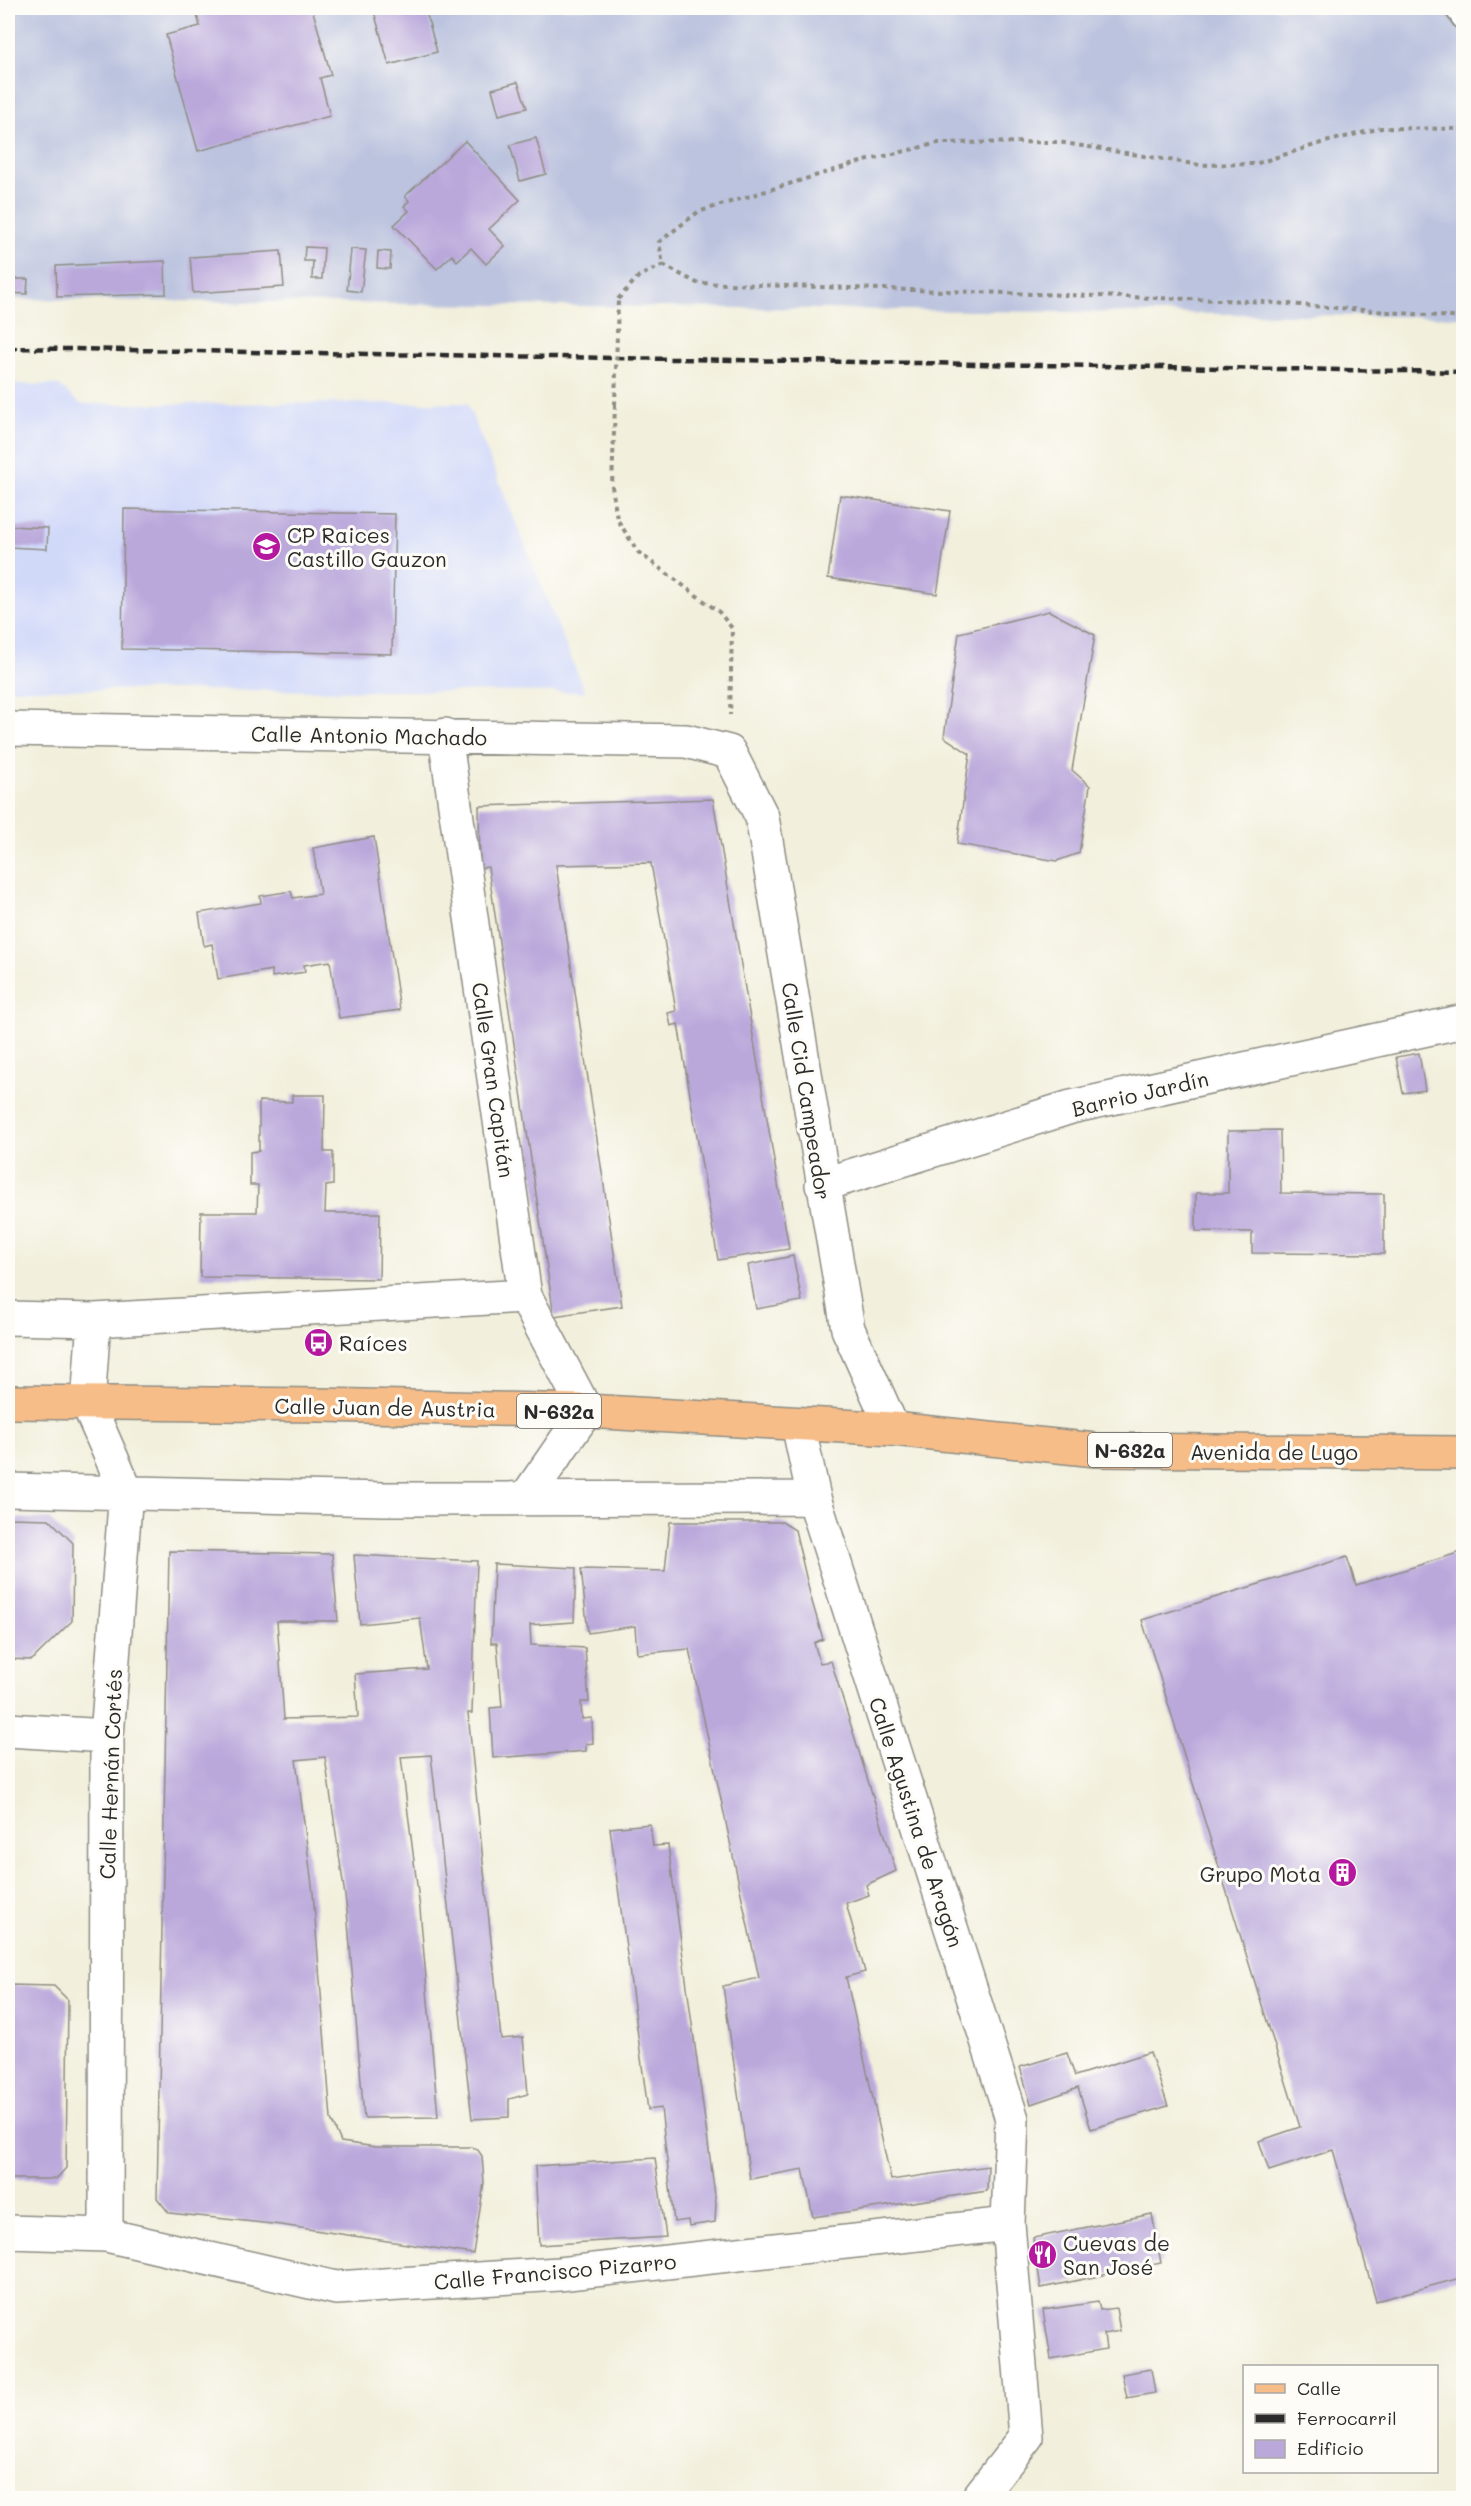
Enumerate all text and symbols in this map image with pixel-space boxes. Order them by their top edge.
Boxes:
place label: CP Raices Castillo Gauzon [287,521,447,572]
school or university icon: CP Raices Castillo Gauzon [250,530,282,562]
street label: Calle Antonio Machado [251,719,487,751]
street label: Calle Gran Capitán [467,980,521,1180]
street label: Calle Cid Campeador [776,980,838,1202]
street label: Barrio Jardín [1069,1064,1211,1122]
bus stop icon: Raíces [302,1326,334,1358]
place label: Raíces [339,1329,408,1356]
street label: Calle Juan de Austria [274,1392,496,1422]
road number: N-632a [517,1394,601,1428]
road number: N-632a [1088,1433,1172,1467]
street label: Avenida de Lugo [1190,1438,1358,1465]
street label: Calle Hernán Cortés [93,1668,127,1880]
street label: Calle Agustina de Aragón [864,1694,970,1950]
building icon: Grupo Mota [1326,1857,1358,1889]
place label: Grupo Mota [1200,1860,1321,1887]
place label: Cuevas de San José [1063,2229,1170,2280]
restaurant icon: Cuevas de San José [1026,2238,1058,2270]
street label: Calle Francisco Pizarro [433,2247,677,2295]
legend [1243,2365,1438,2473]
text: Calle [1297,2376,1341,2400]
text: Ferrocarril [1297,2406,1397,2430]
text: Edificio [1297,2436,1364,2460]

